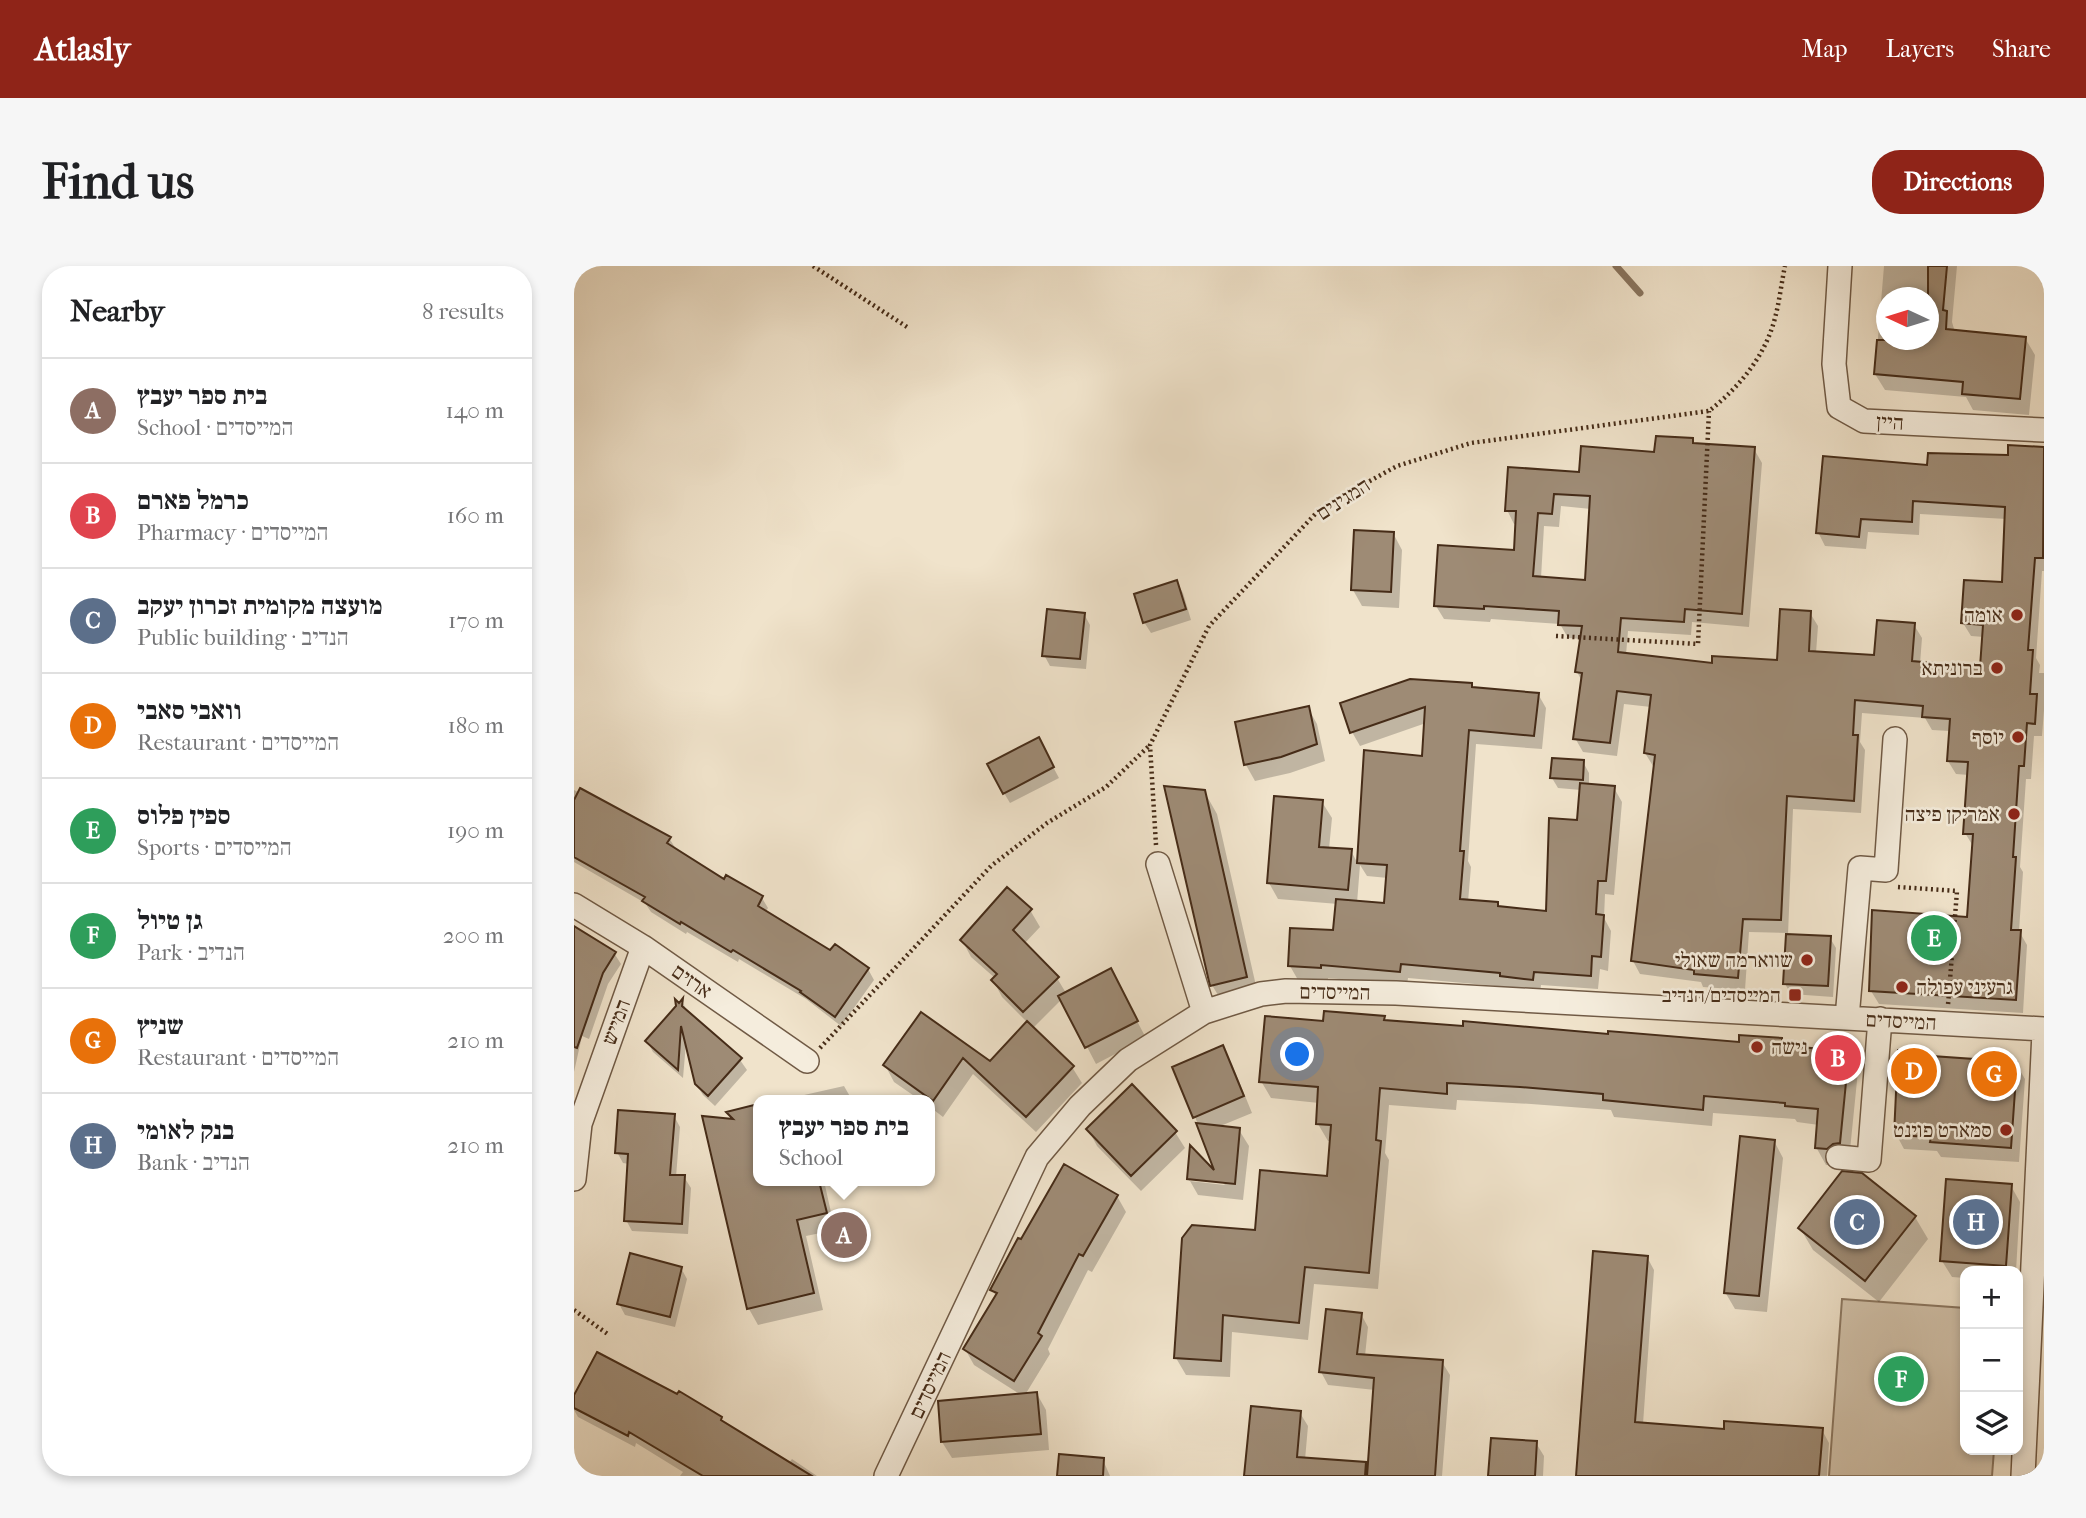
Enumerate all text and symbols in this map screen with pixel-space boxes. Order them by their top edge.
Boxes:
text: Atlasly [35,30,130,69]
text: Map [1802,35,1848,63]
text: Layers [1886,35,1954,63]
text: Share [1992,35,2051,63]
button: Directions [1872,150,2044,214]
text: Find us [42,153,194,211]
north arrow [1876,287,1939,350]
text: Nearby [70,294,165,329]
text: 8 results [422,298,504,325]
text: בית ספר יעבץ [137,380,267,411]
text: A [86,397,100,424]
text: 140 m [445,397,504,424]
street label: היין [1876,409,1904,435]
text: School · המייסדים [137,414,294,441]
street label: המגינים [1312,473,1374,525]
text: כרמל פארם [137,485,249,516]
text: B [86,502,100,529]
text: 160 m [447,502,504,529]
text: Pharmacy · המייסדים [137,519,329,546]
text: מועצה מקומית זכרון יעקב [137,590,383,621]
place label: אומה [1964,603,2003,627]
text: C [85,607,101,634]
text: 170 m [448,607,504,634]
marker: אומה [2009,607,2025,623]
text: Public building · הנדיב [137,624,349,651]
place label: ברוניתא [1921,656,1983,680]
marker: ברוניתא [1989,660,2005,676]
text: וואבי סאבי [137,695,242,726]
text: D [84,712,102,739]
text: 180 m [447,712,504,739]
place label: יוסף [1972,725,2004,749]
text: Restaurant · המייסדים [137,729,339,756]
marker: יוסף [2010,729,2026,745]
text: ספין פלוס [137,800,231,831]
place label: אמריקן פיצה [1904,802,2000,826]
marker: אמריקן פיצה [2006,806,2022,822]
text: E [86,817,100,844]
text: 190 m [447,817,504,844]
text: Sports · המייסדים [137,834,292,861]
text: גן טיול [137,905,203,936]
pin: E [1911,912,1957,964]
text: F [87,922,99,949]
text: 200 m [443,922,504,949]
text: Park · הנדיב [137,939,245,966]
place label: שווארמה שאולי [1675,948,1793,972]
marker: שווארמה שאולי [1799,952,1815,968]
street label: ארזים [667,959,717,1003]
place label: גרעיני עפולה [1916,975,2013,999]
street label: המייסדים [1299,979,1371,1005]
marker: גרעיני עפולה [1894,979,1910,995]
place label: המייסדים/הנדיב [1661,983,1781,1007]
marker: המייסדים/הנדיב [1787,987,1803,1003]
street label: המייש [597,996,635,1048]
street label: המייסדים [1865,1007,1937,1035]
text: שניץ [137,1010,184,1041]
text: G [85,1027,101,1054]
text: 210 m [447,1027,504,1054]
pin: B [1815,1032,1861,1084]
place label: נישה [1771,1035,1808,1059]
your location [1280,1037,1314,1071]
marker: נישה [1749,1039,1765,1055]
text: Restaurant · המייסדים [137,1044,339,1071]
pin: D [1891,1045,1937,1097]
pin: G [1971,1048,2017,1100]
popup [753,1095,935,1186]
text: בית ספר יעבץ [779,1111,909,1142]
text: בנק לאומי [137,1115,234,1146]
place label: סמארט פוינט [1893,1118,1992,1142]
marker: סמארט פוינט [1998,1122,2014,1138]
text: H [84,1132,102,1159]
text: 210 m [447,1132,504,1159]
text: School [779,1144,843,1171]
text: Bank · הנדיב [137,1149,250,1176]
pin: C [1834,1196,1880,1248]
pin: H [1953,1196,1999,1248]
pin: A [821,1209,867,1261]
map controls [1960,1266,2023,1455]
button: + [1960,1266,2023,1329]
button: − [1960,1329,2023,1392]
street label: המייסדים [904,1348,956,1422]
pin: F [1878,1353,1924,1405]
button: layers [1960,1392,2023,1455]

